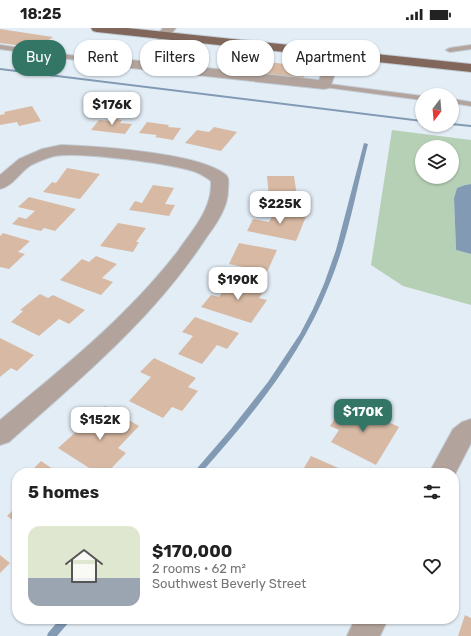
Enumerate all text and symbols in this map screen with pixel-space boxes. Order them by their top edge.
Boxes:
text: 18:25 [20,5,61,23]
chip: Buy [12,40,66,76]
chip: Rent [74,40,132,76]
chip: Filters [140,40,209,76]
chip: New [217,40,274,76]
chip: Apartment [282,40,380,76]
north arrow [415,88,459,132]
map controls [415,88,459,184]
pin: $176K [84,92,140,126]
text: $176K [92,97,132,112]
button: layers [415,140,459,184]
pin: $225K [252,191,308,225]
text: $225K [259,196,301,211]
pin: $190K [210,267,266,301]
text: $190K [218,272,258,287]
pin: $170K [335,399,391,433]
text: $170K [343,404,383,419]
pin: $152K [72,407,128,441]
text: $152K [80,412,120,427]
icon: filters [421,481,443,503]
text: 5 homes [28,482,99,502]
text: $170,000 [152,541,232,561]
icon: home [60,542,108,590]
icon: heart [421,555,443,577]
text: 2 rooms · 62 m² [152,561,246,576]
text: Southwest Beverly Street [152,576,306,591]

